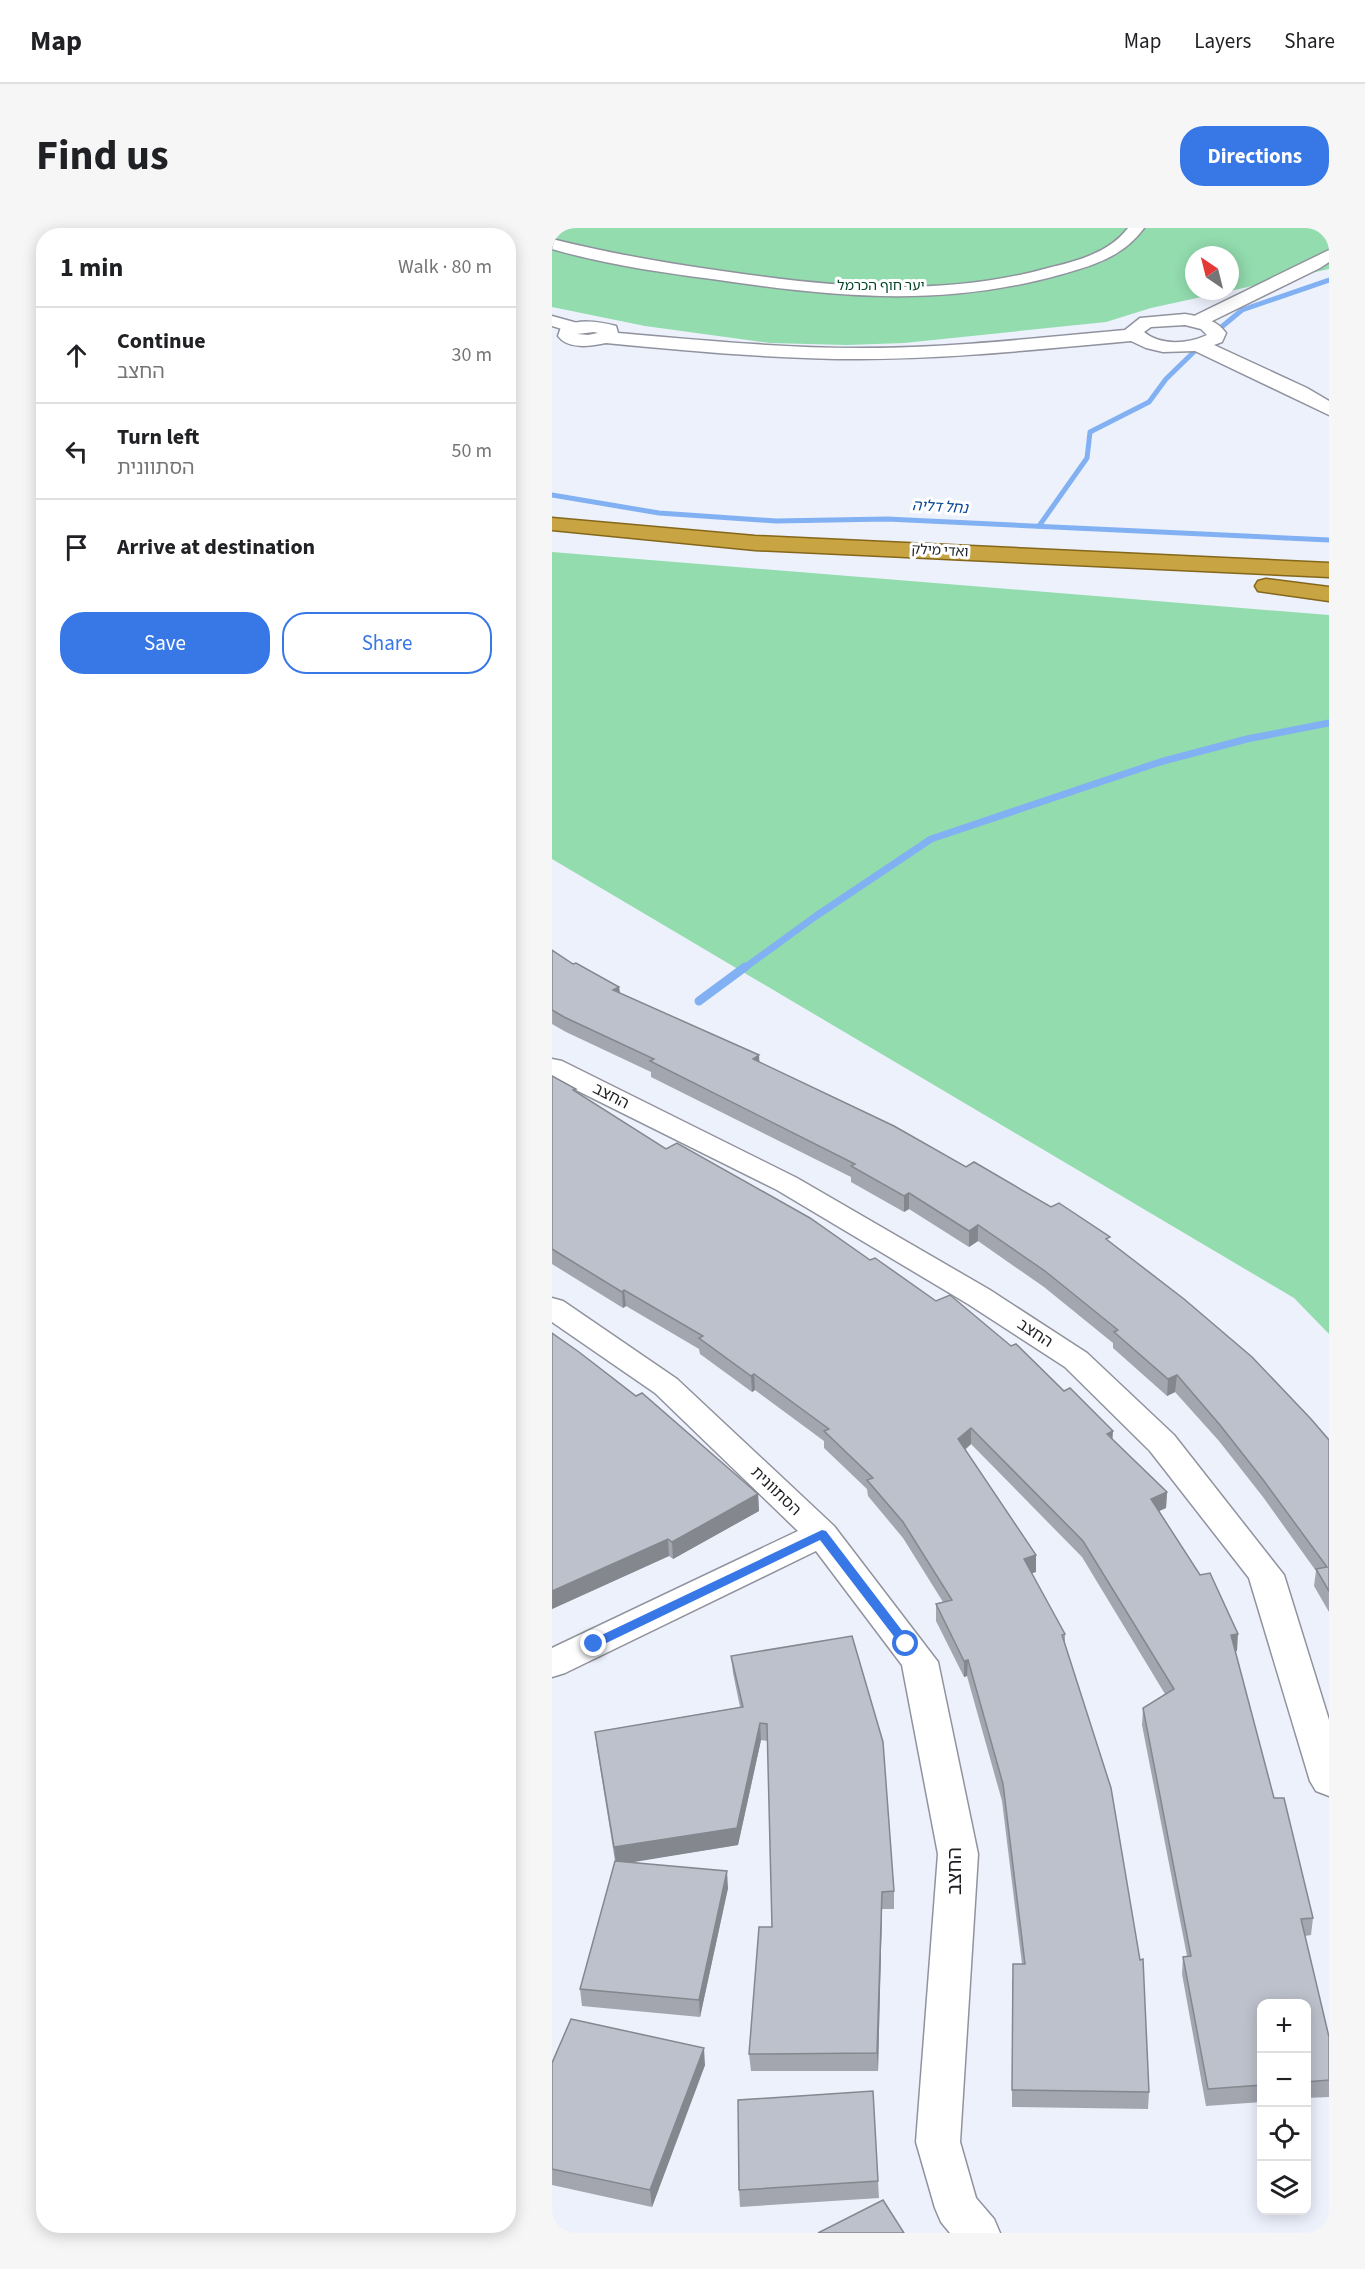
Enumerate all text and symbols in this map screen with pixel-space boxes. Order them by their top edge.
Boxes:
text: Map [30,21,82,61]
text: Map [1124,26,1161,56]
text: Layers [1194,26,1251,56]
text: Share [1284,26,1335,56]
text: Find us [36,126,169,186]
button: Directions [1180,126,1329,186]
north arrow [1185,246,1239,300]
text: 1 min [60,249,123,286]
text: Walk · 80 m [398,253,492,281]
park label: יער חוף הכרמל [837,276,925,296]
text: Continue [117,325,206,357]
icon: ahead [60,339,93,372]
text: 30 m [452,341,492,369]
text: החצב [117,358,165,386]
text: Turn left [117,421,199,453]
icon: left [60,435,93,468]
text: 50 m [452,437,492,465]
text: הסתוונית [117,454,195,482]
water label: נחל דליה [912,495,970,519]
icon: arrive [60,531,93,564]
text: Arrive at destination [117,531,315,563]
street label: ואדי מילק [911,540,969,562]
button: Save [60,612,270,674]
button: Share [282,612,492,674]
street label: החצב [589,1078,633,1114]
street label: החצב [1013,1313,1057,1353]
street label: הסתוונית [746,1462,806,1520]
route end [580,1630,606,1656]
route start [892,1630,918,1656]
street label: החצב [941,1847,969,1895]
map controls [1257,1999,1311,2215]
button: + [1257,1999,1311,2053]
button: − [1257,2053,1311,2107]
button: locate [1257,2107,1311,2161]
button: layers [1257,2161,1311,2215]

